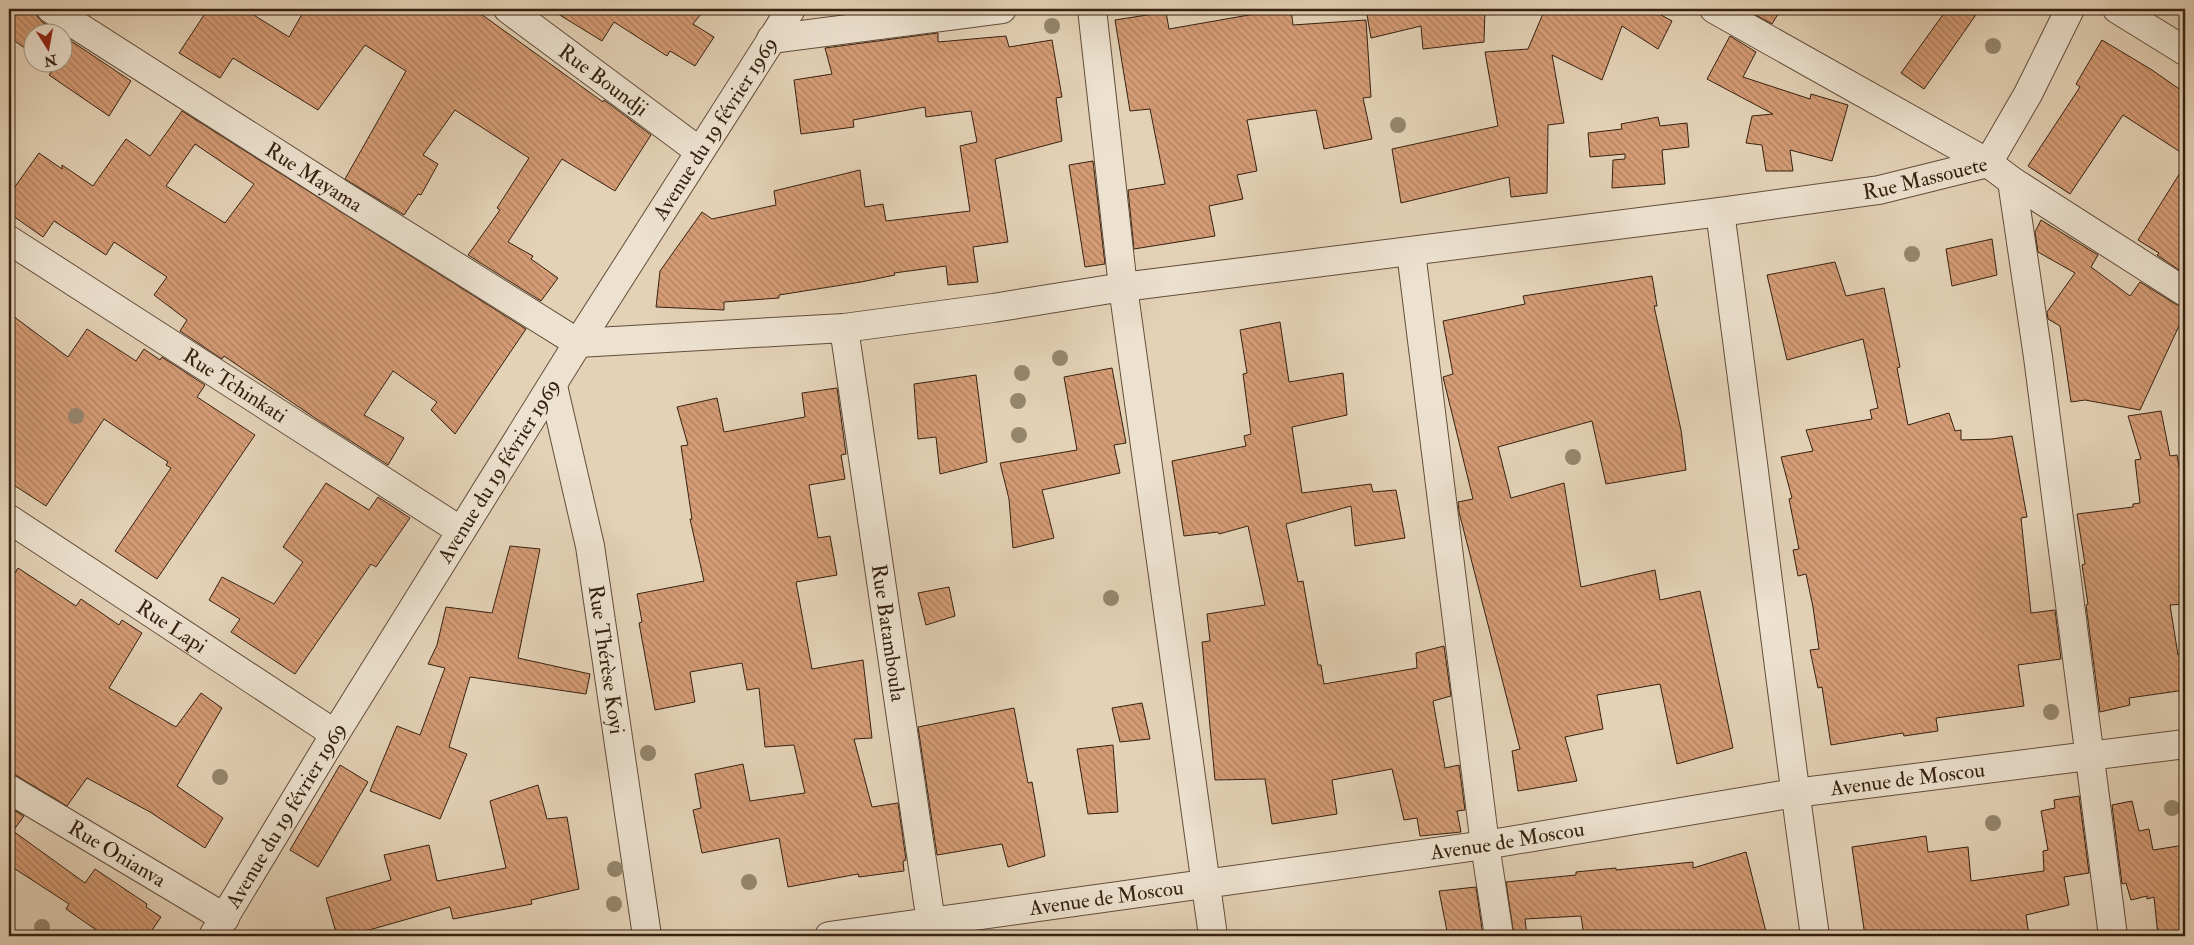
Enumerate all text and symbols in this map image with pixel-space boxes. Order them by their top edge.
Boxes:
north arrow [22,22,72,72]
street label: Avenue du 19 février 1969 [646,32,784,226]
street label: Rue Boundji [553,38,654,123]
text: N [42,51,59,70]
street label: Rue Mayama [260,136,368,219]
street label: Rue Massouete [1861,151,1990,206]
street label: Rue Tchinkati [178,343,292,430]
street label: Avenue du 19 février 1969 [431,374,566,569]
street label: Rue Batamboula [865,562,912,704]
street label: Rue Thérèse Koyi [582,583,630,736]
street label: Rue Lapi [131,594,212,660]
street label: Avenue du 19 février 1969 [219,718,353,914]
street label: Avenue de Moscou [1828,756,1986,803]
street label: Rue Onianva [63,814,171,894]
street label: Avenue de Moscou [1428,816,1586,867]
street label: Avenue de Moscou [1027,874,1185,922]

